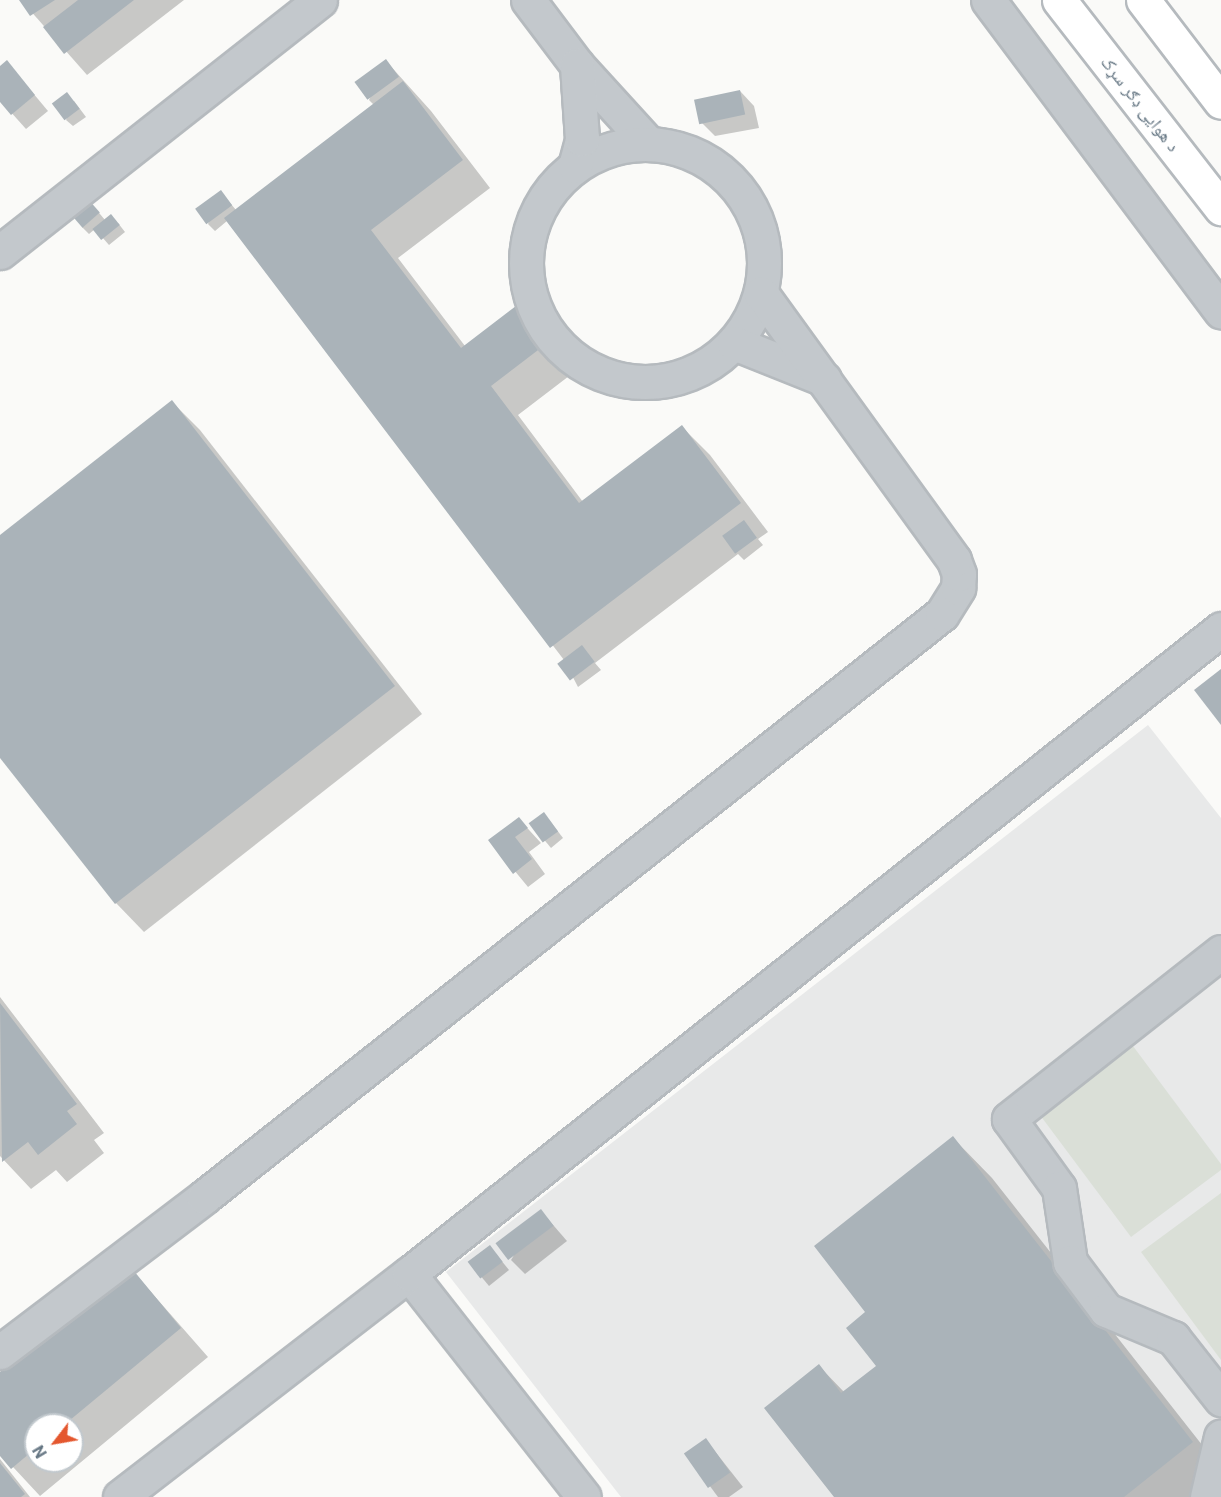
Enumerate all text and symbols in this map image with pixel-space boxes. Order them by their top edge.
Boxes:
street label: د هوایی ډګر سړک [1096,52,1184,156]
north arrow [24,1413,84,1473]
text: N [29,1442,51,1461]

